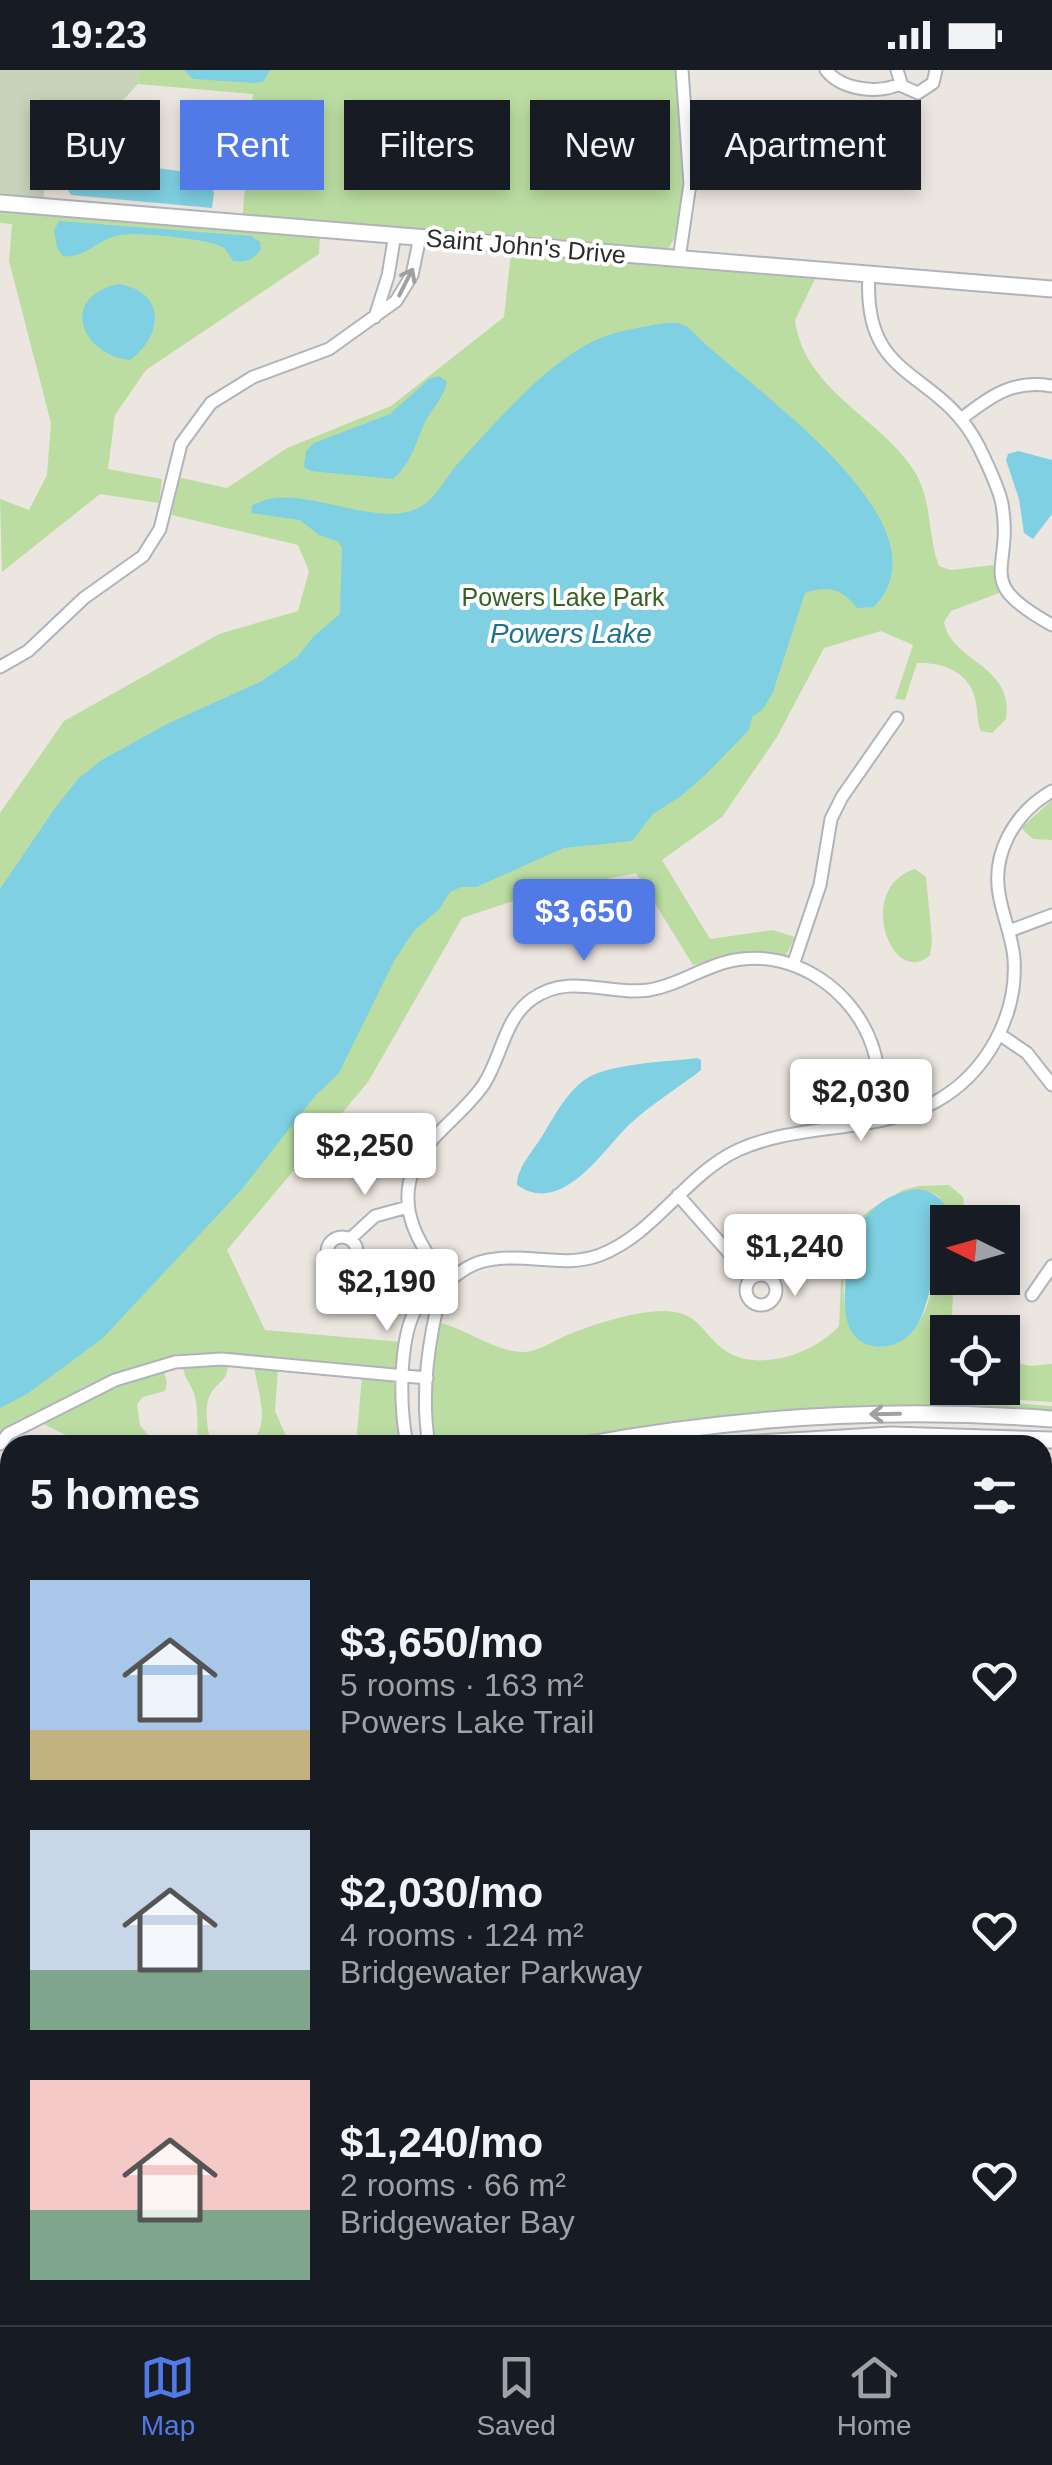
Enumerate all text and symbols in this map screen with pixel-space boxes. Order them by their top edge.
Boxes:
text: 19:23 [50,14,147,56]
chip: Buy [30,100,160,190]
chip: Rent [180,100,324,190]
chip: Filters [344,100,510,190]
chip: New [530,100,670,190]
chip: Apartment [690,100,921,190]
street label: Saint John's Drive [425,223,627,269]
one-way arrow [398,268,417,298]
park label: Powers Lake Park [462,583,665,611]
water label: Powers Lake [490,618,652,649]
pin: $3,650 [503,879,665,964]
text: $3,650 [535,893,633,929]
pin: $2,030 [780,1059,942,1144]
text: $2,030 [812,1073,910,1109]
pin: $2,250 [284,1113,446,1198]
text: $2,250 [316,1127,414,1163]
north arrow [930,1205,1020,1295]
map controls [930,1205,1020,1405]
pin: $1,240 [714,1214,876,1299]
text: $1,240 [746,1228,844,1264]
pin: $2,190 [306,1249,468,1334]
text: $2,190 [338,1263,436,1299]
button: locate [930,1315,1020,1405]
one-way arrow [869,1404,902,1424]
icon: filters [967,1468,1022,1523]
text: 5 homes [30,1471,200,1518]
text: $3,650/mo [340,1619,543,1666]
icon: home [110,1620,230,1740]
icon: heart [967,1653,1022,1708]
text: 5 rooms · 163 m² [340,1667,584,1703]
text: Powers Lake Trail [340,1704,594,1740]
text: $2,030/mo [340,1869,543,1916]
icon: home [110,1870,230,1990]
icon: heart [967,1903,1022,1958]
text: 4 rooms · 124 m² [340,1917,584,1953]
text: Bridgewater Parkway [340,1954,642,1990]
text: $1,240/mo [340,2119,543,2166]
icon: home [110,2120,230,2240]
icon: heart [967,2153,1022,2208]
text: 2 rooms · 66 m² [340,2167,566,2203]
text: Bridgewater Bay [340,2204,575,2240]
tab: Map [140,2350,195,2442]
tab: Saved [476,2350,556,2442]
tab: Home [837,2350,911,2442]

